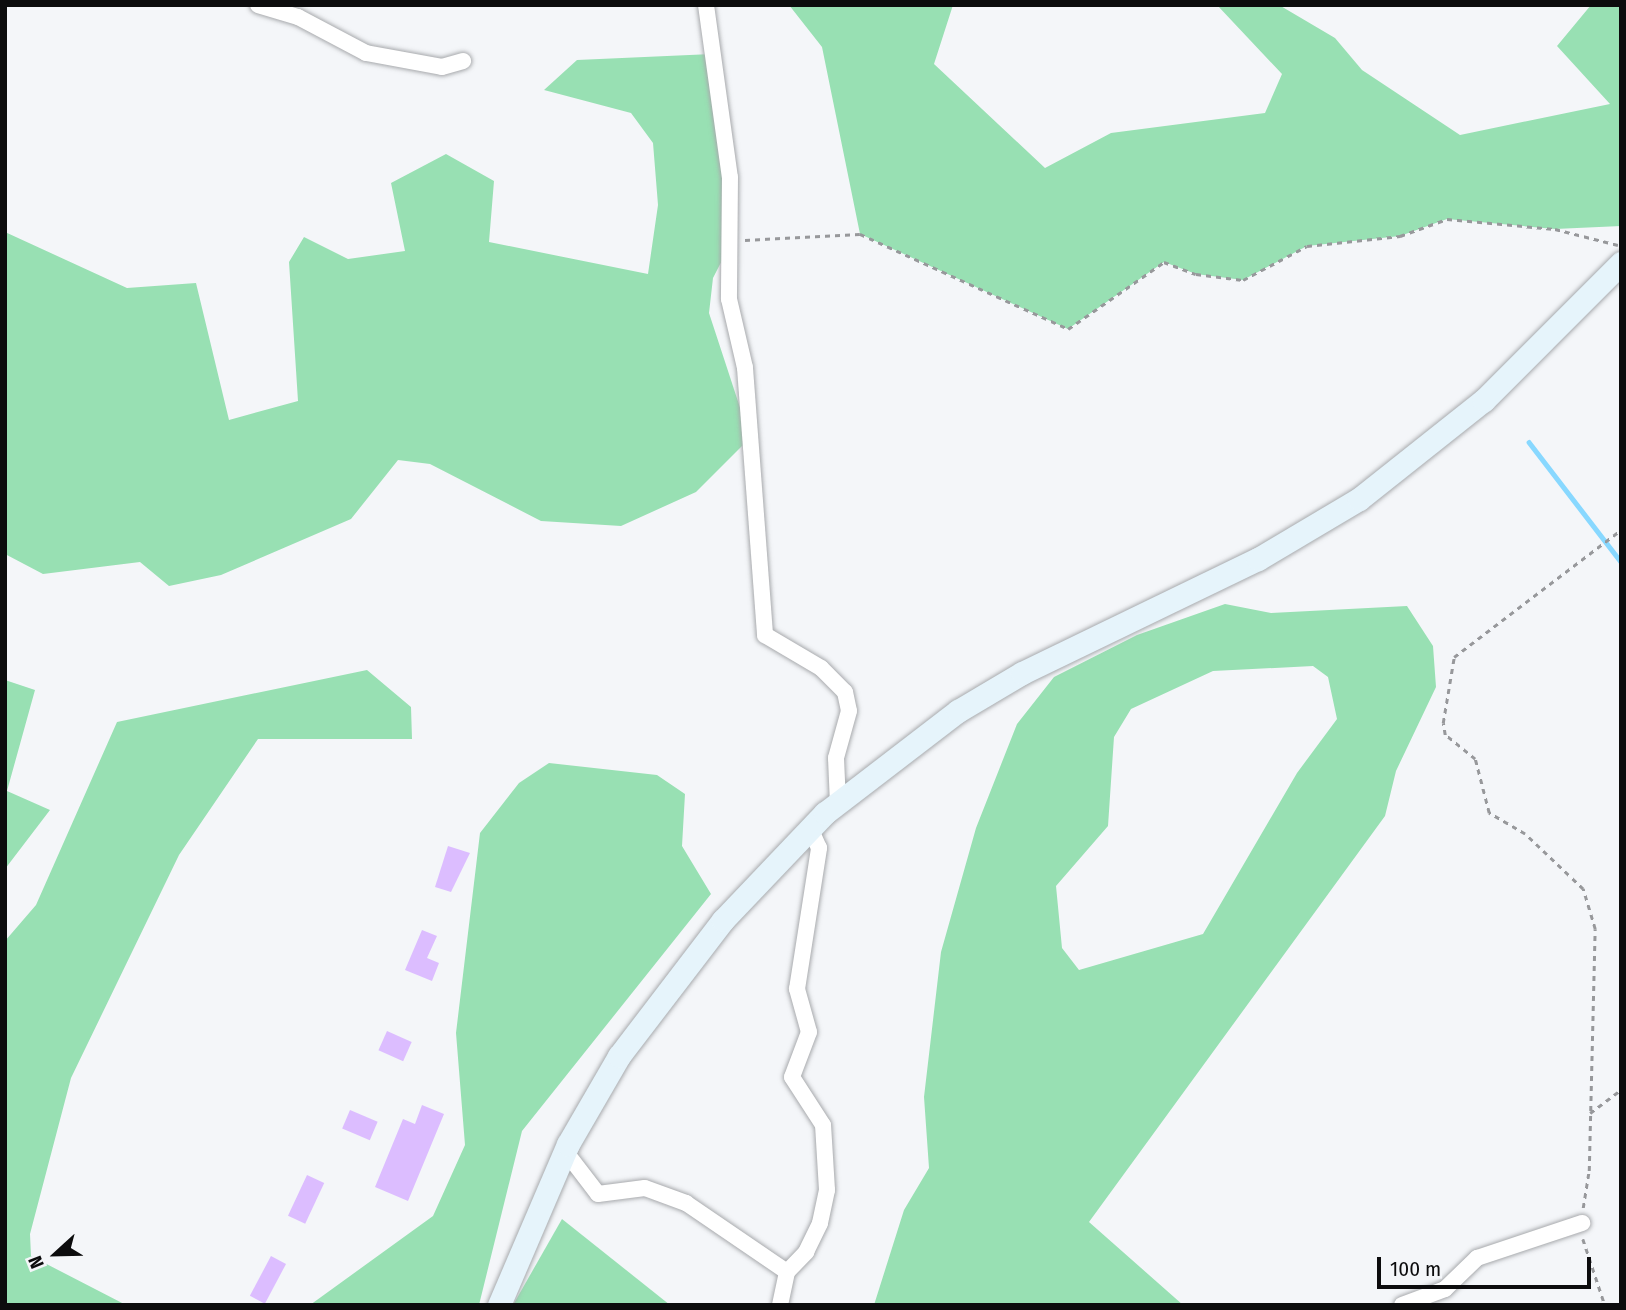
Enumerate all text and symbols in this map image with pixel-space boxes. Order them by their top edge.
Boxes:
north arrow [21,1219,91,1289]
scale bar [1381,1244,1594,1288]
text: N [23,1252,49,1272]
text: 100 m [1390,1256,1441,1282]

